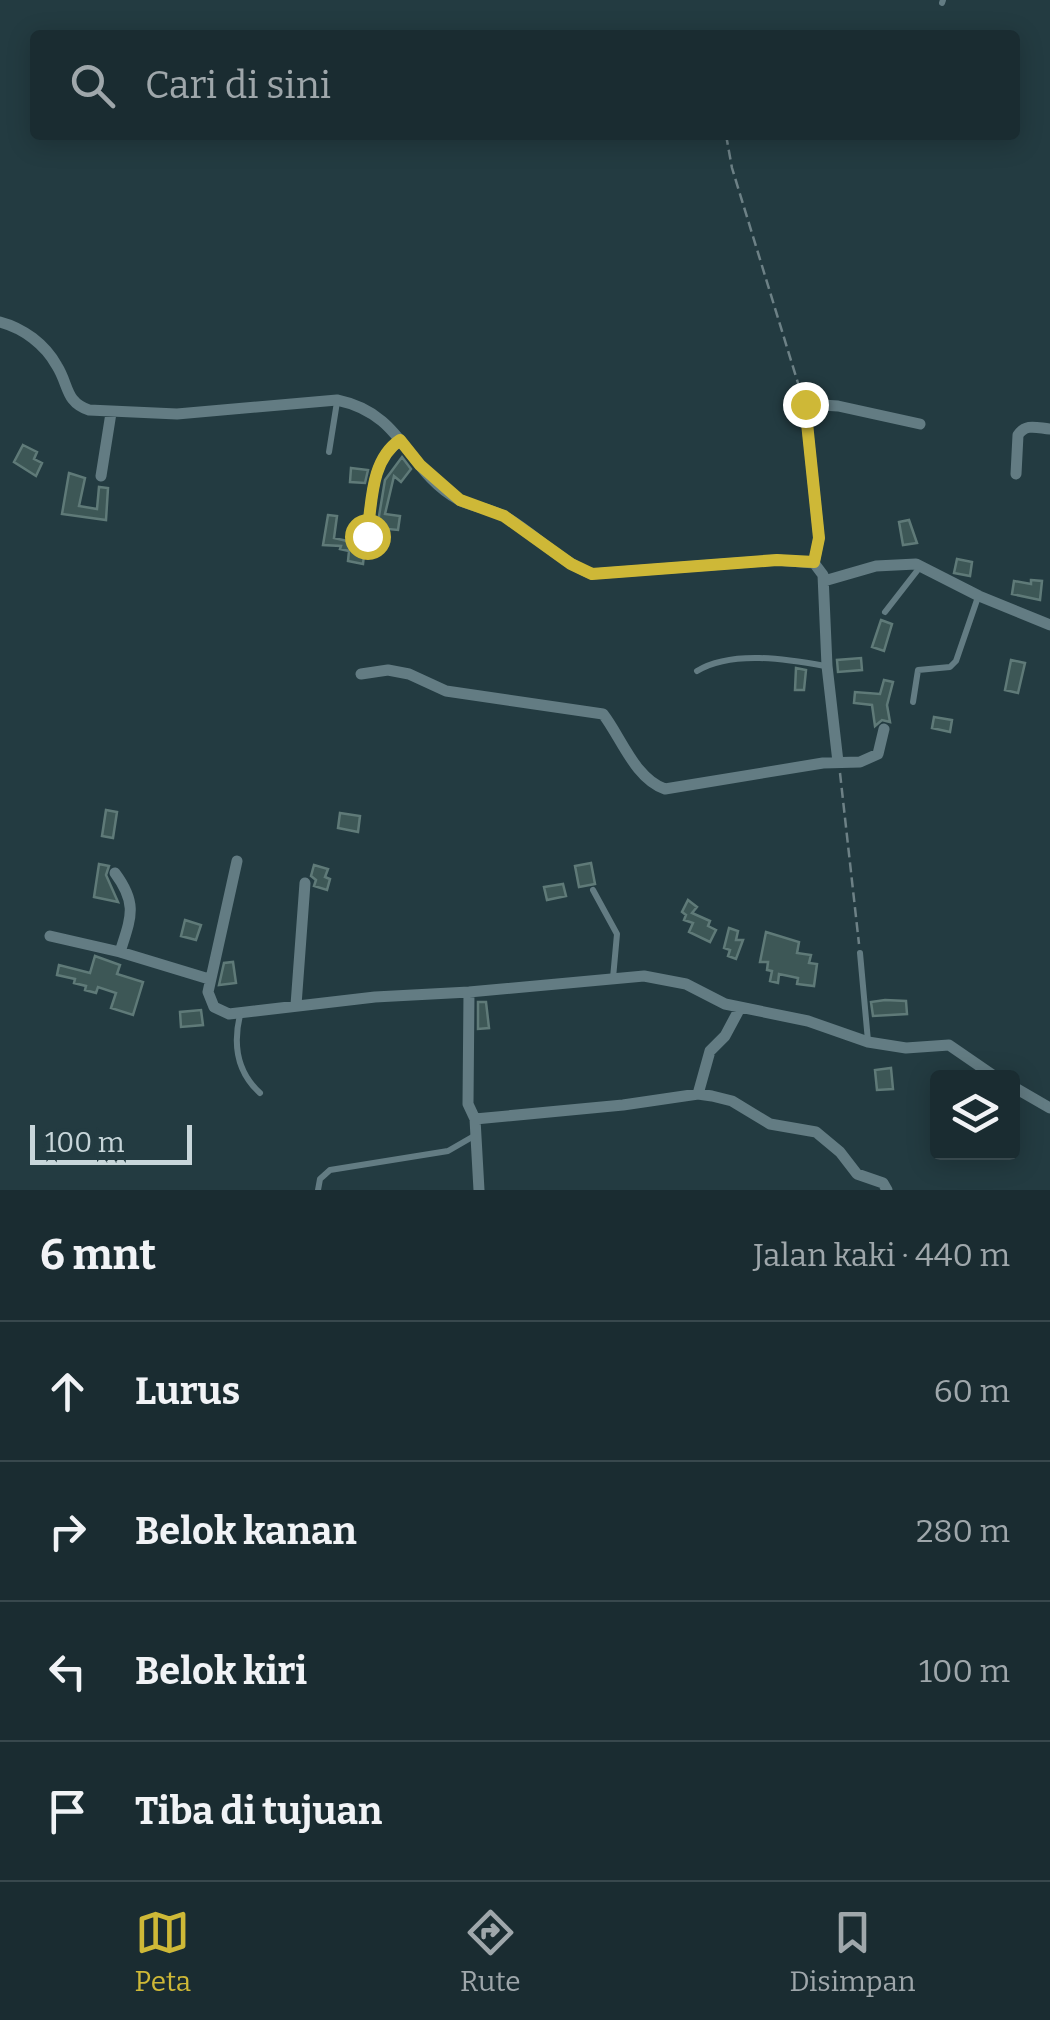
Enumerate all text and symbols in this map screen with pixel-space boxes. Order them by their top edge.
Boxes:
search box [30,30,1020,140]
icon: search [65,58,120,113]
text: Cari di sini [145,62,331,108]
route end [783,382,829,428]
route start [345,514,391,560]
map controls [930,1070,1020,1160]
button: layers [930,1070,1020,1160]
scale bar [30,1120,192,1164]
text: 100 m [45,1126,125,1159]
text: 6 mnt [40,1230,156,1280]
text: Jalan kaki · 440 m [753,1236,1010,1274]
icon: ahead [40,1364,95,1419]
text: Lurus [135,1368,240,1414]
text: 60 m [934,1372,1010,1410]
icon: right [40,1504,95,1559]
text: Belok kanan [135,1508,357,1554]
text: 280 m [916,1512,1010,1550]
icon: left [40,1644,95,1699]
text: Belok kiri [135,1648,307,1694]
text: 100 m [919,1652,1010,1690]
icon: arrive [40,1784,95,1839]
text: Tiba di tujuan [135,1788,382,1834]
tab: Peta [134,1905,191,1998]
tab: Rute [460,1905,520,1998]
tab: Disimpan [789,1905,916,1998]

